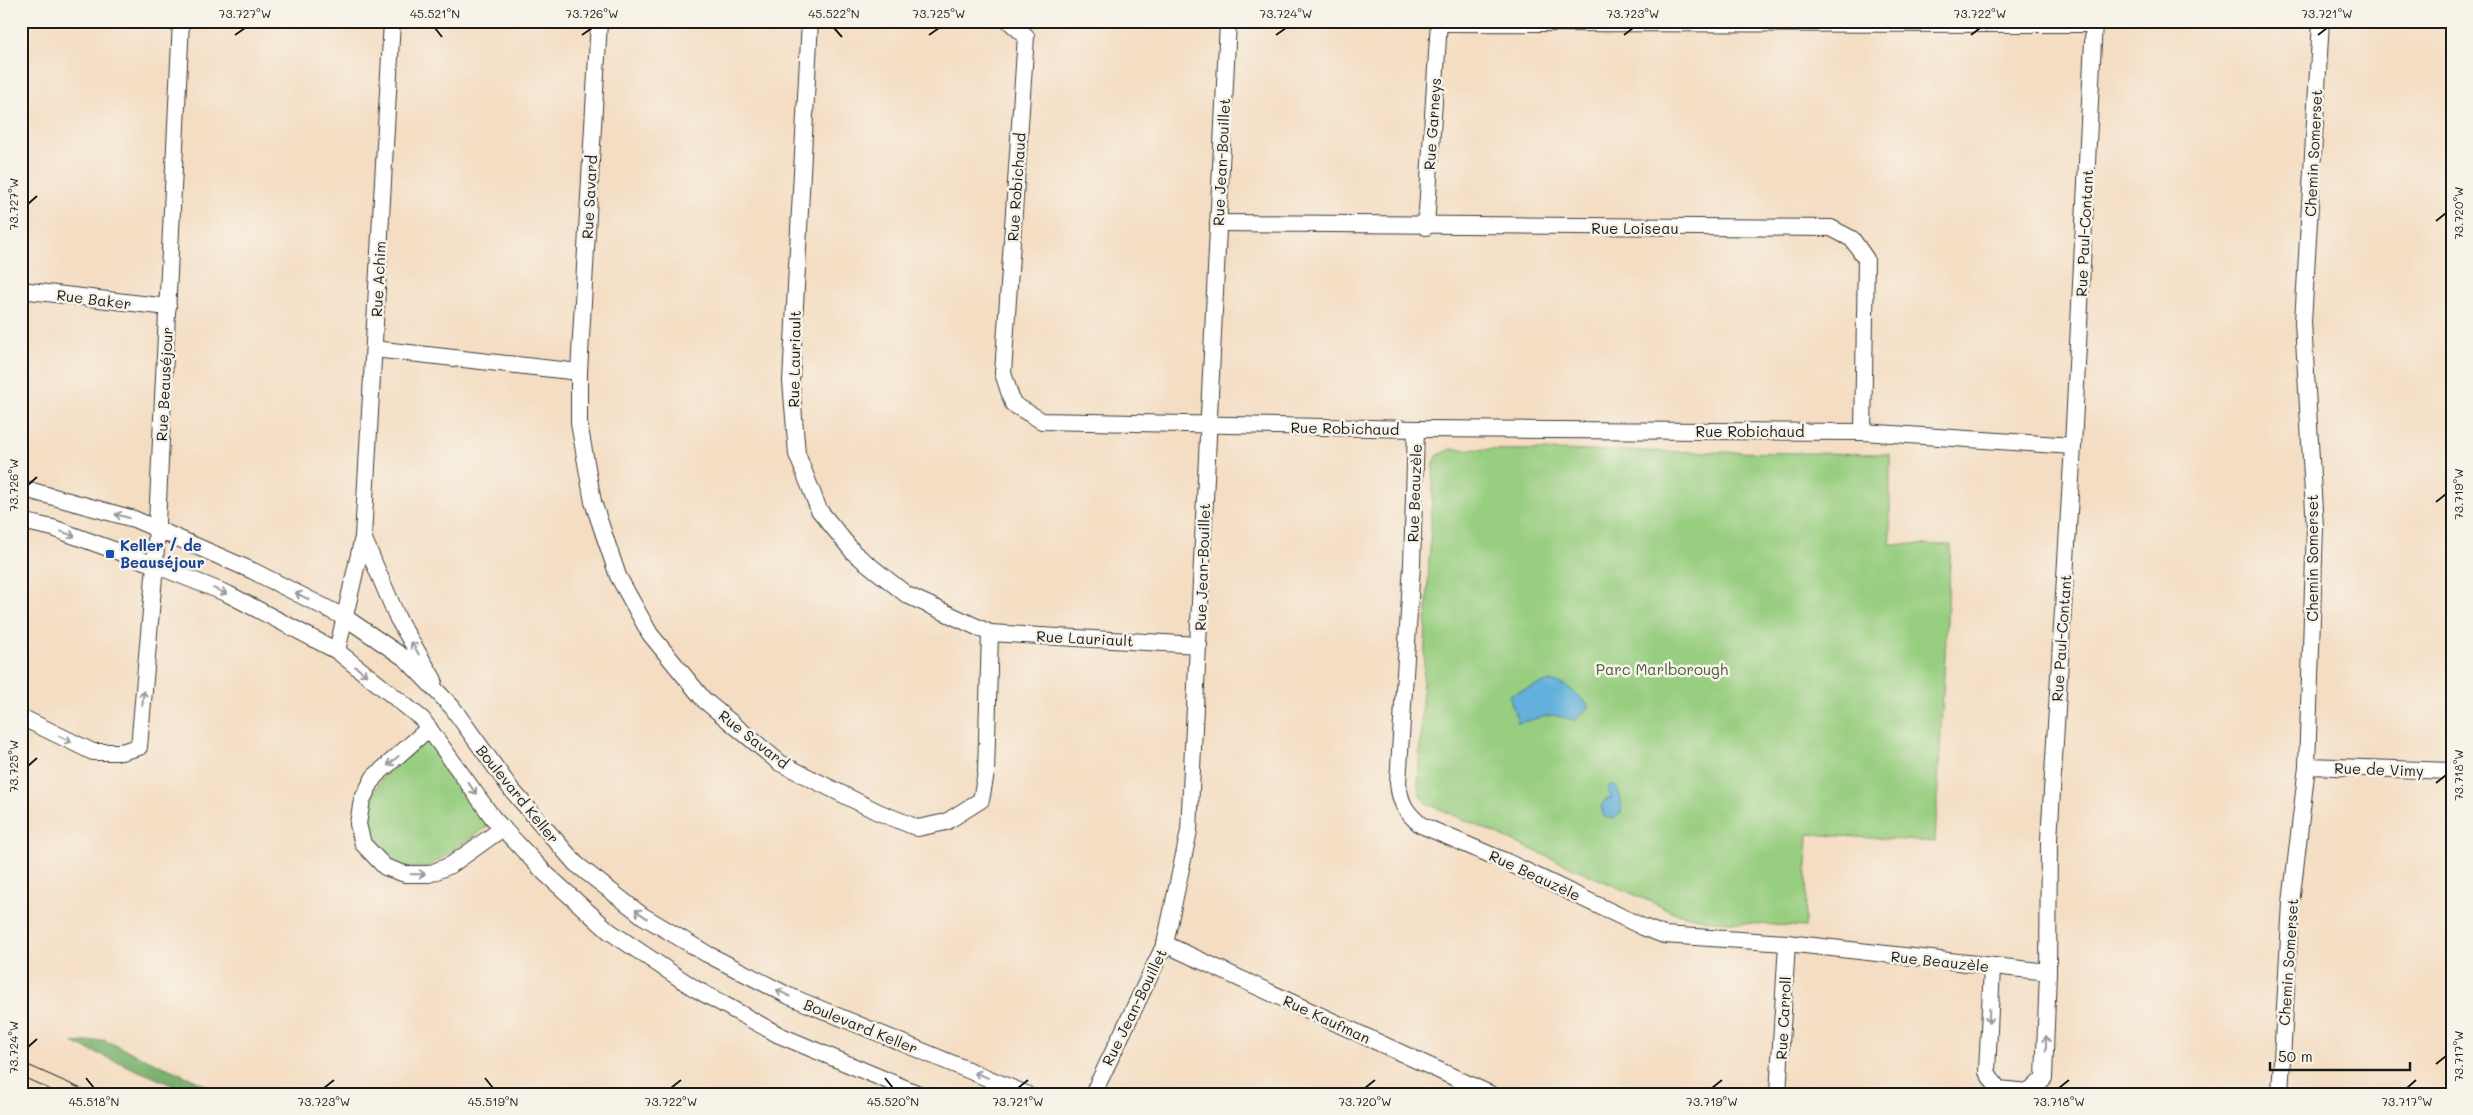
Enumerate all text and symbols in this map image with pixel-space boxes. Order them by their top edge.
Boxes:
text: 73.727°W [219,5,271,21]
text: 45.521°N [410,5,460,21]
text: 73.726°W [565,5,619,21]
text: 45.522°N [808,5,860,21]
text: 73.725°W [913,5,965,21]
text: 73.724°W [1260,5,1312,21]
text: 73.723°W [1607,5,1659,21]
text: 73.722°W [1954,5,2006,21]
text: 73.721°W [2301,5,2353,21]
street label: Rue Garneys [1419,77,1445,171]
street label: Chemin Somerset [2300,89,2326,217]
street label: Rue Jean-Bouillet [1208,98,1234,226]
street label: Rue Robichaud [1002,132,1030,242]
street label: Rue Savard [577,155,601,239]
street label: Rue Paul-Contant [2071,169,2097,297]
text: 73.727°W [5,178,21,230]
text: 73.720°W [2450,186,2466,240]
street label: Rue Loiseau [1591,218,1679,238]
street label: Rue Achim [366,240,390,318]
street label: Rue Baker [55,284,133,314]
street label: Rue Lauriault [783,310,805,408]
street label: Rue Beauséjour [151,326,177,442]
street label: Rue Robichaud [1290,417,1400,439]
street label: Rue Robichaud [1696,421,1804,441]
street label: Rue Beauzèle [1402,443,1426,543]
text: 73.726°W [5,458,21,512]
text: 73.719°W [2450,468,2466,520]
street label: Chemin Somerset [2302,494,2322,622]
street label: Rue Jean-Bouillet [1190,503,1214,631]
one-way arrow [114,510,130,520]
one-way arrow [60,530,76,539]
place label: Keller / de Beauséjour [120,535,205,572]
marker: Keller / de Beauséjour [104,548,116,560]
street label: Rue Paul-Contant [2047,574,2075,702]
one-way arrow [212,587,227,596]
one-way arrow [295,591,310,600]
street label: Rue Lauriault [1036,625,1134,651]
one-way arrow [410,642,420,656]
park label: Parc Marlborough [1596,659,1728,679]
one-way arrow [355,665,368,676]
one-way arrow [138,691,148,707]
street label: Rue Savard [715,705,793,773]
one-way arrow [57,734,72,744]
text: 73.725°W [5,740,21,792]
street label: Boulevard Keller [472,741,564,847]
text: 73.718°W [2450,749,2466,801]
one-way arrow [387,755,400,766]
street label: Rue de Vimy [2334,757,2424,781]
one-way arrow [467,780,477,794]
street label: Rue Beauzèle [1486,845,1584,905]
one-way arrow [410,869,426,879]
street label: Chemin Somerset [2274,898,2302,1026]
one-way arrow [634,909,648,919]
street label: Rue Jean-Bouillet [1097,945,1171,1069]
street label: Rue Beauzèle [1890,946,1990,976]
street label: Rue Carroll [1771,976,1795,1060]
one-way arrow [776,988,791,997]
street label: Rue Kaufman [1280,990,1374,1048]
street label: Boulevard Keller [801,994,921,1058]
one-way arrow [1985,1008,1994,1024]
text: 73.724°W [5,1021,21,1073]
text: 73.717°W [2450,1030,2466,1082]
one-way arrow [2041,1035,2050,1051]
scale bar [2270,1040,2410,1072]
text: 50 m [2278,1046,2313,1066]
one-way arrow [974,1070,989,1080]
text: 45.518°N [69,1093,119,1109]
text: 73.723°W [298,1093,350,1109]
text: 45.519°N [468,1093,518,1109]
text: 73.722°W [645,1093,697,1109]
text: 45.520°N [867,1093,919,1109]
text: 73.721°W [992,1093,1044,1109]
text: 73.720°W [1338,1093,1392,1109]
text: 73.719°W [1686,1093,1738,1109]
text: 73.718°W [2033,1093,2085,1109]
text: 73.717°W [2381,1093,2433,1109]

